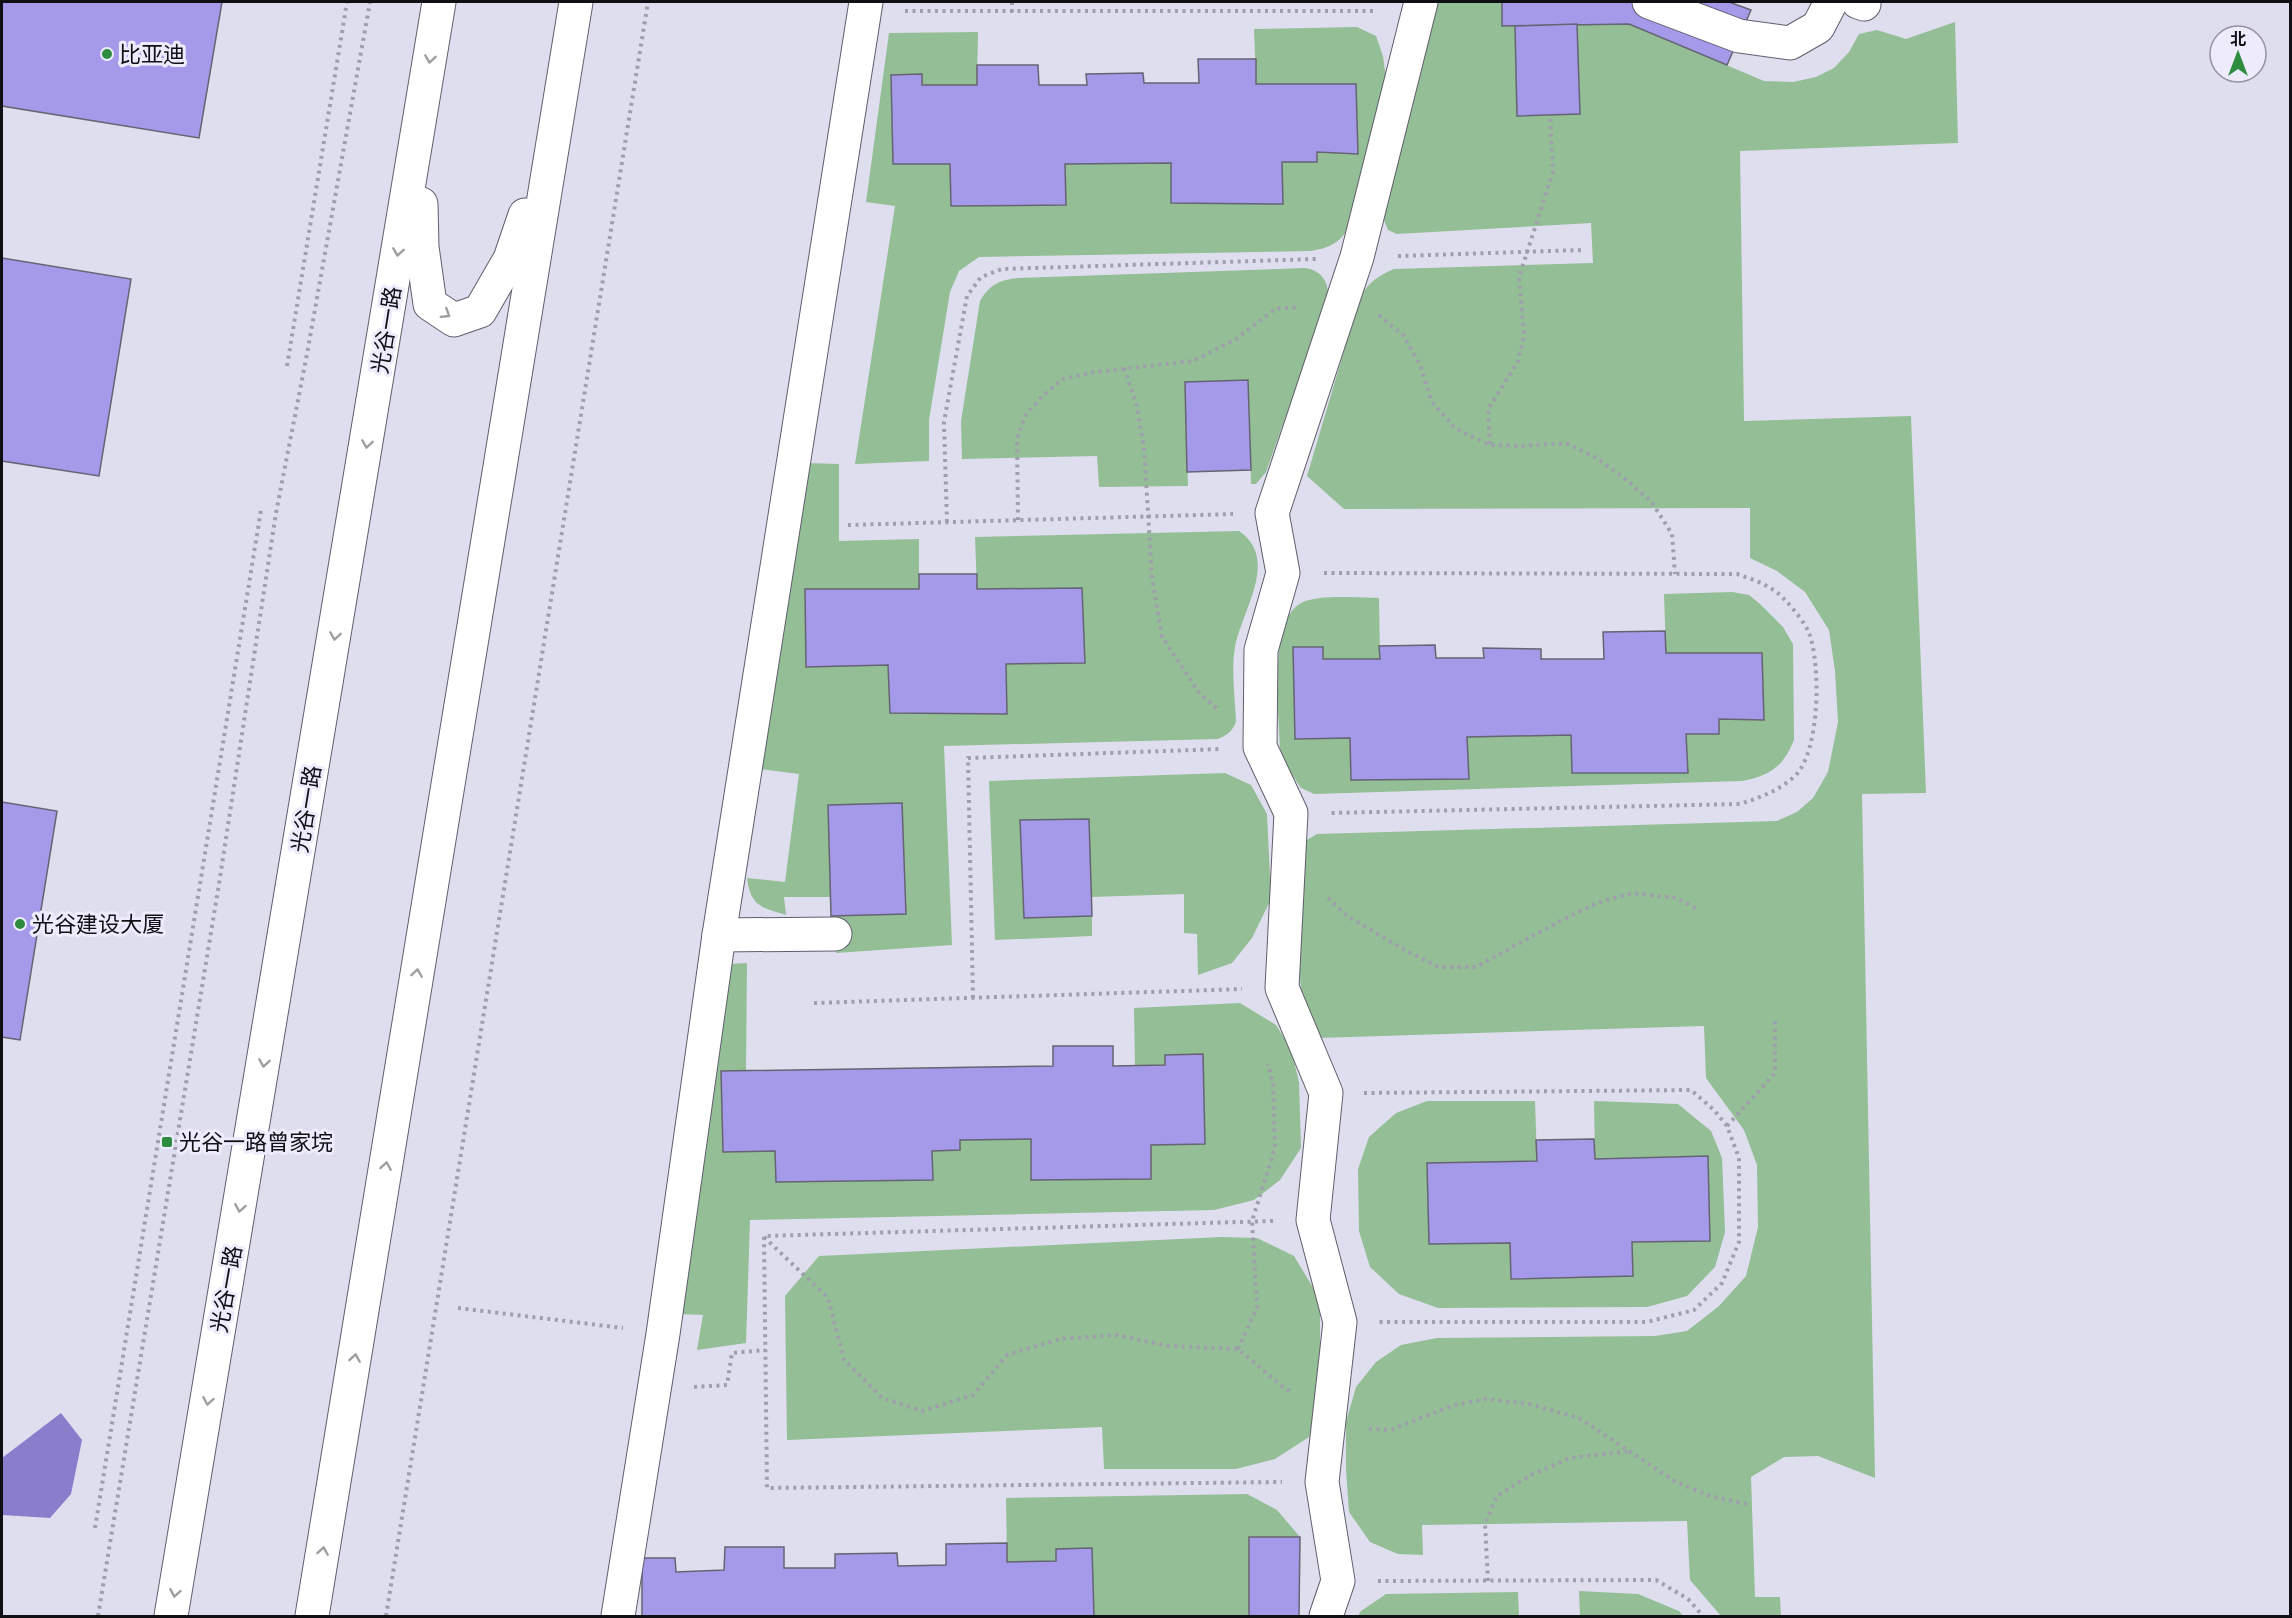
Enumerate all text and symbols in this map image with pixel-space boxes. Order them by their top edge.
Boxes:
north arrow [2208,24,2268,84]
text: 北 [2230,28,2246,52]
place label: 比亚迪 [119,39,185,72]
marker: 比亚迪 [100,47,114,61]
one-way arrow [424,54,437,64]
one-way arrow [393,247,405,256]
street label: 光谷一路 [364,284,411,376]
one-way arrow [440,307,450,319]
one-way arrow [361,439,373,449]
one-way arrow [329,632,341,641]
street label: 光谷一路 [284,763,331,855]
place label: 光谷建设大厦 [32,909,164,942]
marker: 光谷建设大厦 [13,917,27,931]
one-way arrow [411,969,423,978]
one-way arrow [258,1059,270,1068]
place label: 光谷一路曾家垸 [179,1127,333,1160]
marker: 光谷一路曾家垸 [160,1135,174,1149]
one-way arrow [379,1161,392,1171]
one-way arrow [234,1204,246,1213]
street label: 光谷一路 [204,1243,251,1335]
one-way arrow [348,1354,360,1363]
one-way arrow [202,1396,214,1405]
one-way arrow [317,1546,329,1555]
one-way arrow [170,1588,182,1598]

